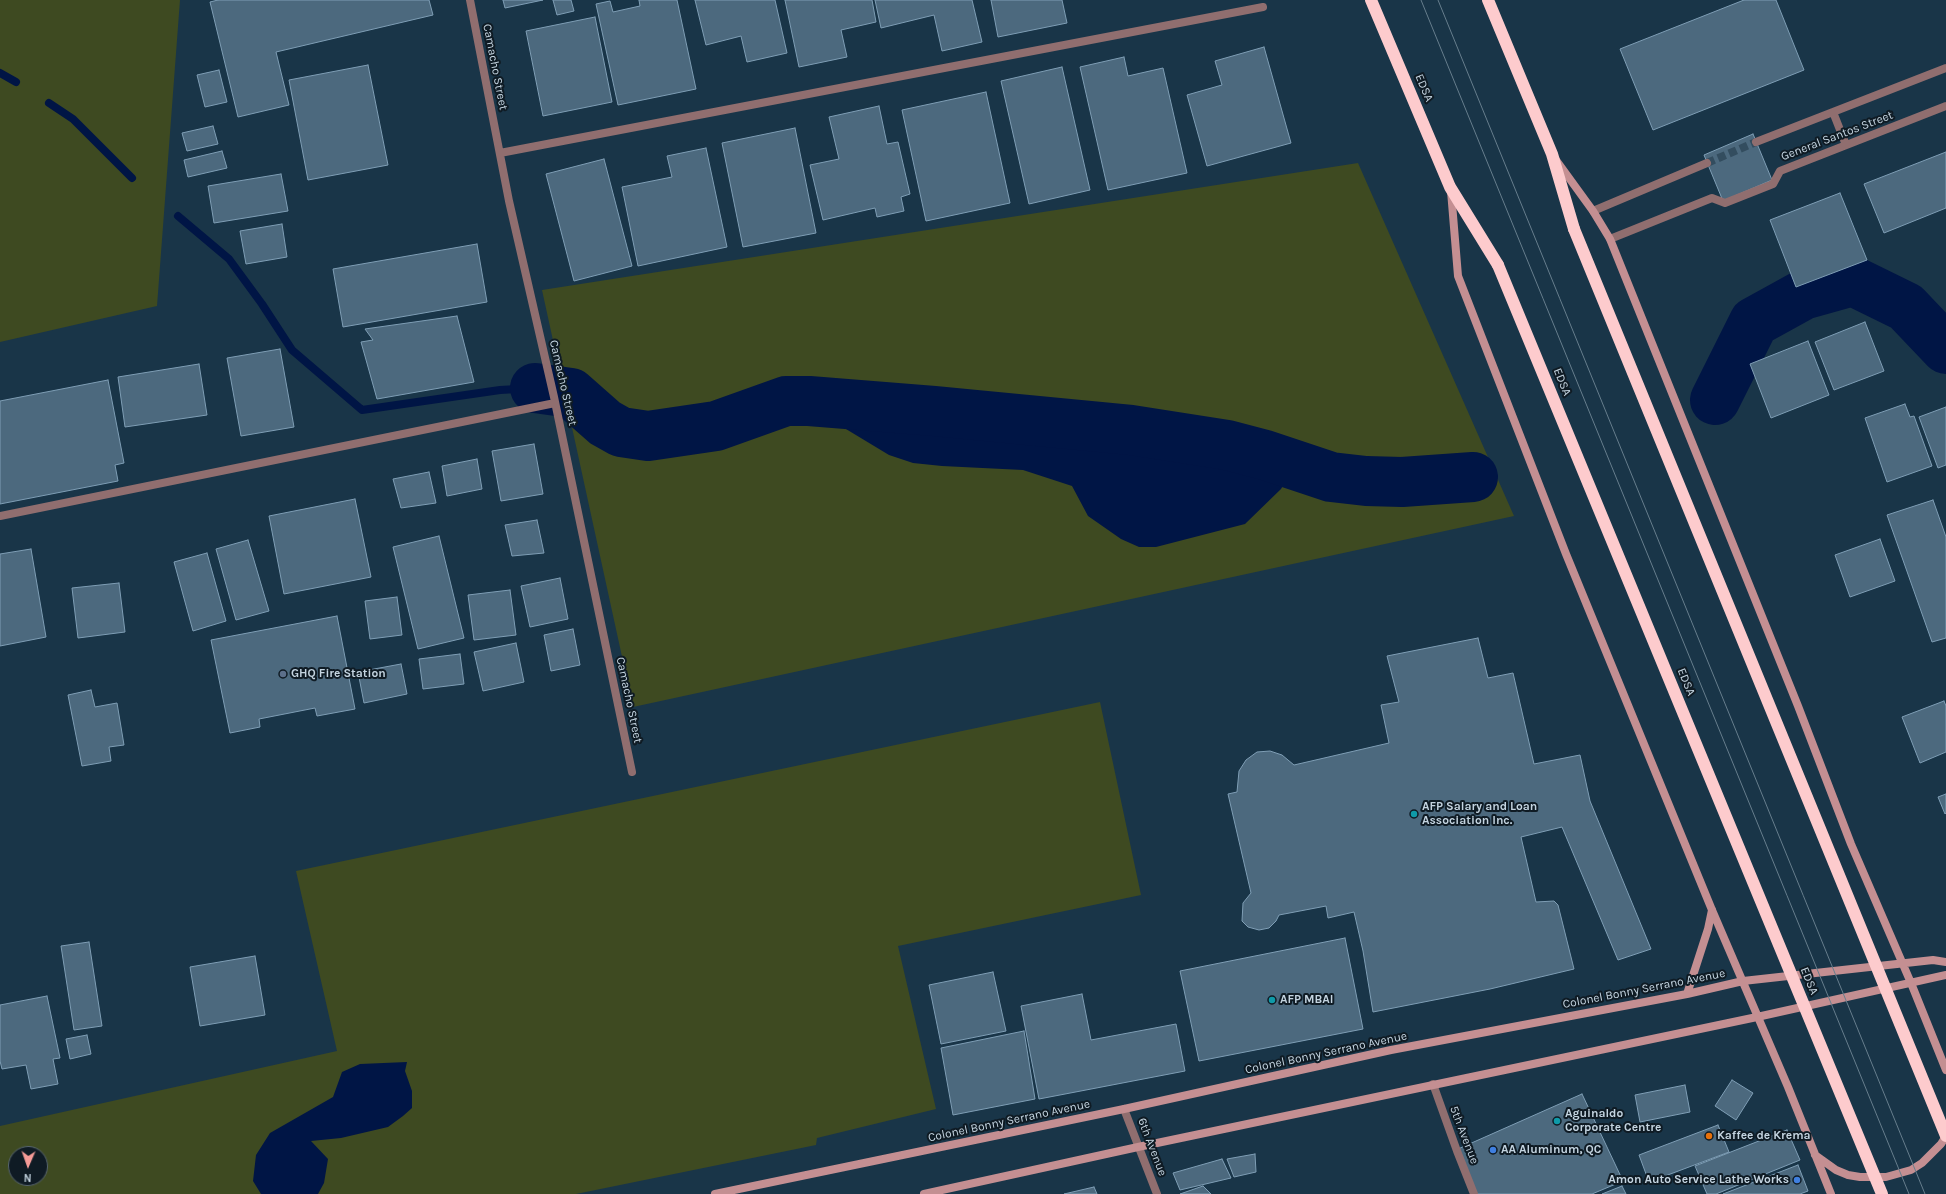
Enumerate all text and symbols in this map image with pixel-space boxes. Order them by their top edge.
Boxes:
street label: Camacho Street [480,23,510,111]
street label: EDSA [1412,72,1436,104]
street label: General Santos Street [1779,108,1895,164]
street label: Camacho Street [546,339,580,427]
street label: EDSA [1550,366,1574,398]
street label: Camacho Street [613,656,645,744]
street label: EDSA [1674,666,1698,698]
place label: GHQ Fire Station [291,667,386,681]
marker: GHQ Fire Station [278,669,288,679]
place label: AFP Salary and Loan Association Inc. [1422,800,1537,828]
marker: AFP Salary and Loan Association Inc. [1409,809,1419,819]
street label: EDSA [1797,965,1821,997]
street label: Colonel Bonny Serrano Avenue [1562,966,1726,1012]
place label: AFP MBAI [1280,993,1333,1007]
marker: AFP MBAI [1267,995,1277,1005]
street label: Colonel Bonny Serrano Avenue [1244,1029,1408,1077]
street label: Colonel Bonny Serrano Avenue [927,1097,1091,1145]
street label: 5th Avenue [1446,1104,1482,1166]
place label: Aguinaldo Corporate Centre [1565,1107,1661,1135]
street label: 6th Avenue [1134,1116,1170,1178]
marker: Aguinaldo Corporate Centre [1552,1116,1562,1126]
place label: Kaffee de Krema [1717,1129,1811,1143]
marker: Kaffee de Krema [1704,1131,1714,1141]
place label: AA Aluminum, QC [1501,1143,1601,1157]
marker: AA Aluminum, QC [1488,1145,1498,1155]
north arrow [8,1146,48,1186]
text: N [23,1171,32,1184]
place label: Amon Auto Service Lathe Works [1608,1173,1789,1187]
marker: Amon Auto Service Lathe Works [1792,1175,1802,1185]

